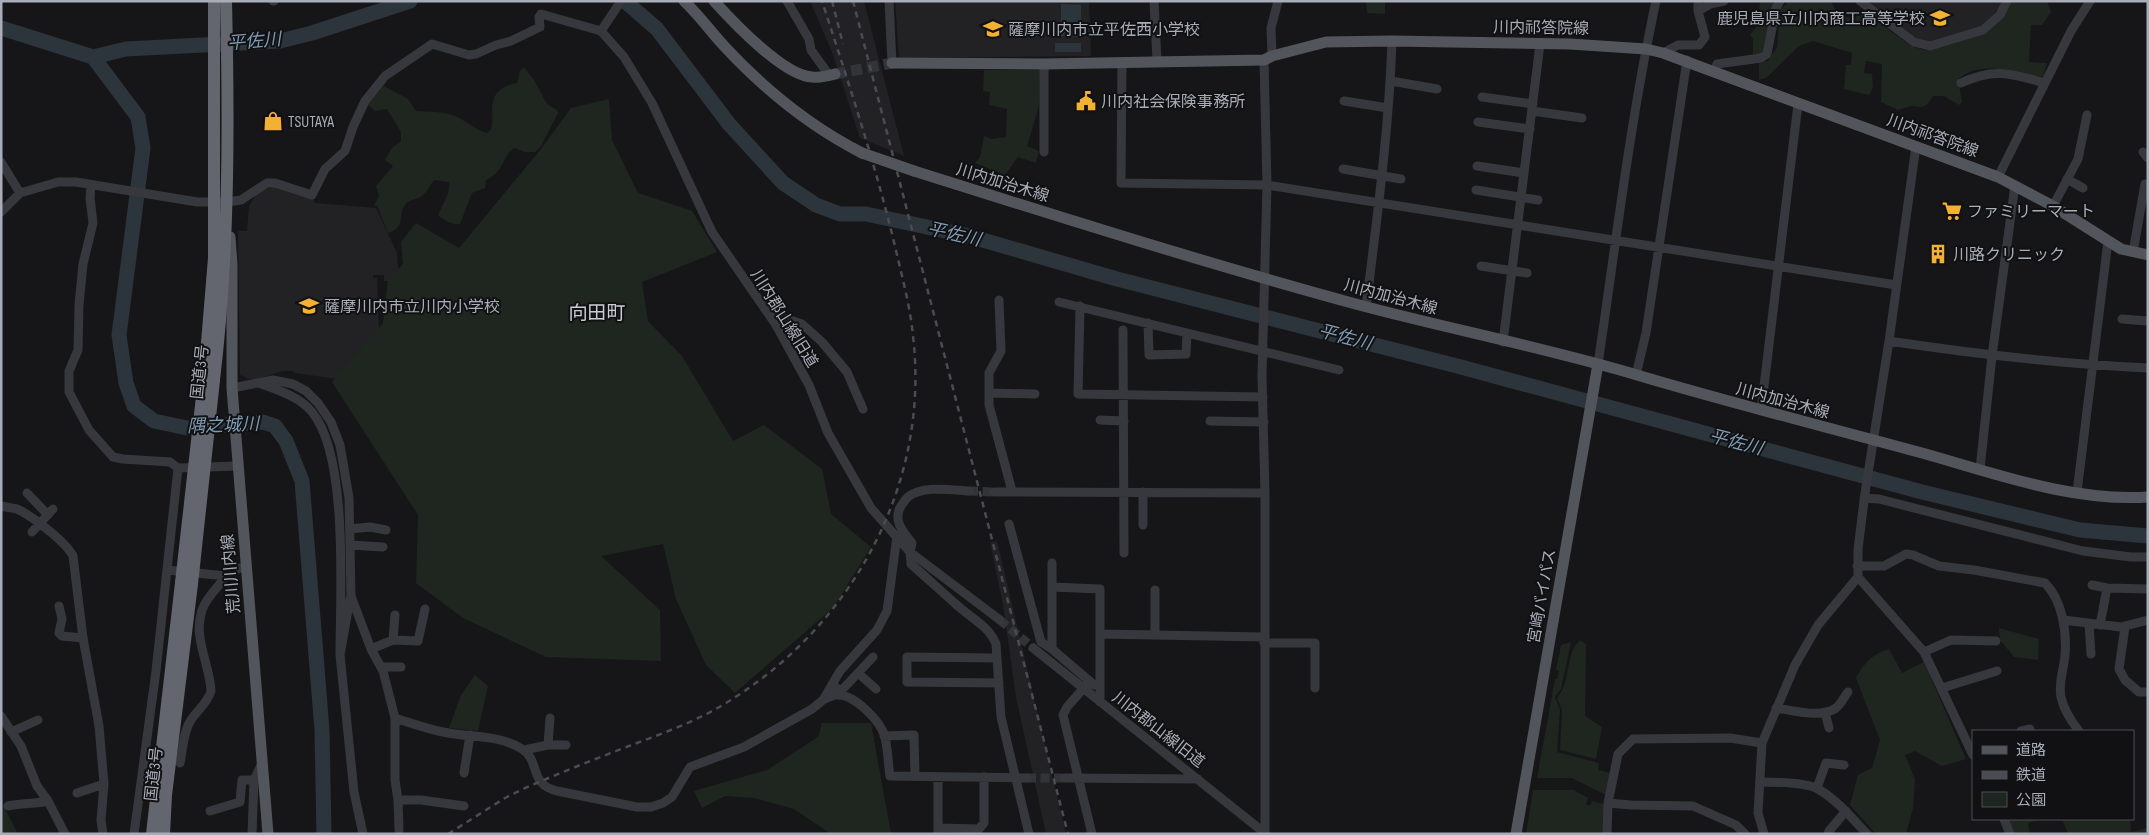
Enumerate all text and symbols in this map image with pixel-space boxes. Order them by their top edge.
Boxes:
school or university icon: 鹿児島県立川内商工高等学校 [1929,7,1951,29]
place label: 鹿児島県立川内商工高等学校 [1717,10,1925,29]
school or university icon: 薩摩川内市立平佐西小学校 [982,18,1004,40]
street label: 川内祁答院線 [1493,18,1589,39]
place label: 薩摩川内市立平佐西小学校 [1008,21,1200,40]
water label: 平佐川 [226,29,284,54]
public building icon: 川内社会保険事務所 [1075,90,1097,112]
place label: 川内社会保険事務所 [1101,93,1245,112]
shop icon: TSUTAYA [262,110,284,132]
street label: 川内祁答院線 [1884,111,1981,162]
place label: TSUTAYA [288,113,334,132]
street label: 川内加治木線 [954,160,1051,207]
supermarket icon: ファミリーマート [1941,200,1963,222]
place label: ファミリーマート [1967,203,2095,222]
water label: 平佐川 [925,218,985,251]
building icon: 川路クリニック [1927,243,1949,265]
place label: 川路クリニック [1953,246,2065,265]
street label: 川内郡山線旧道 [746,266,821,371]
street label: 川内加治木線 [1342,276,1439,319]
school or university icon: 薩摩川内市立川内小学校 [298,295,320,317]
place label: 薩摩川内市立川内小学校 [324,298,500,317]
district label: 向田町 [568,302,626,325]
water label: 平佐川 [1316,320,1376,355]
street label: 国道3号 [188,344,213,400]
street label: 川内加治木線 [1734,380,1831,423]
water label: 隅之城川 [187,414,261,437]
water label: 平佐川 [1707,425,1767,460]
street label: 荒川川内線 [219,533,244,615]
street label: 宮崎バイパス [1525,547,1560,645]
street label: 川内郡山線旧道 [1108,688,1208,772]
legend [1972,730,2134,820]
text: 道路 [2016,741,2046,760]
street label: 国道3号 [142,746,167,802]
text: 鉄道 [2016,766,2046,785]
text: 公園 [2016,791,2046,810]

